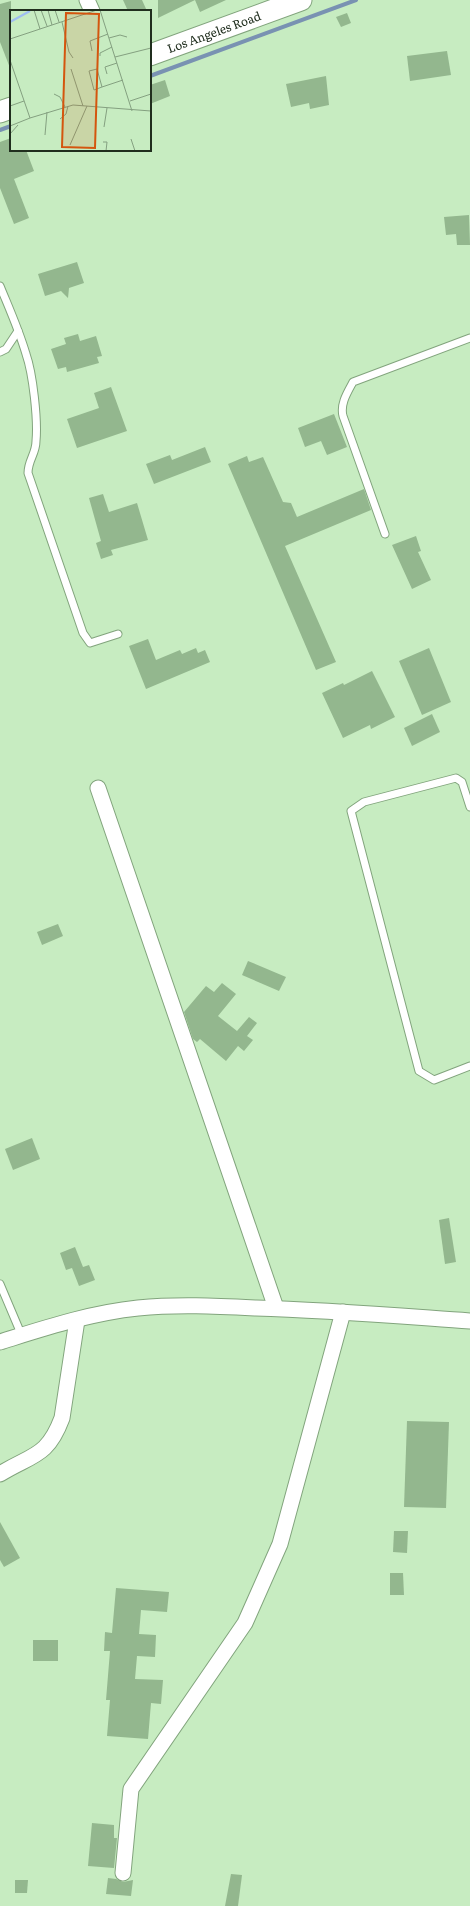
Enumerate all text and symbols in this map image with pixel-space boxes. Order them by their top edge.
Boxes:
street label: Los Angeles Road [165,6,264,57]
inset map [10,10,151,151]

